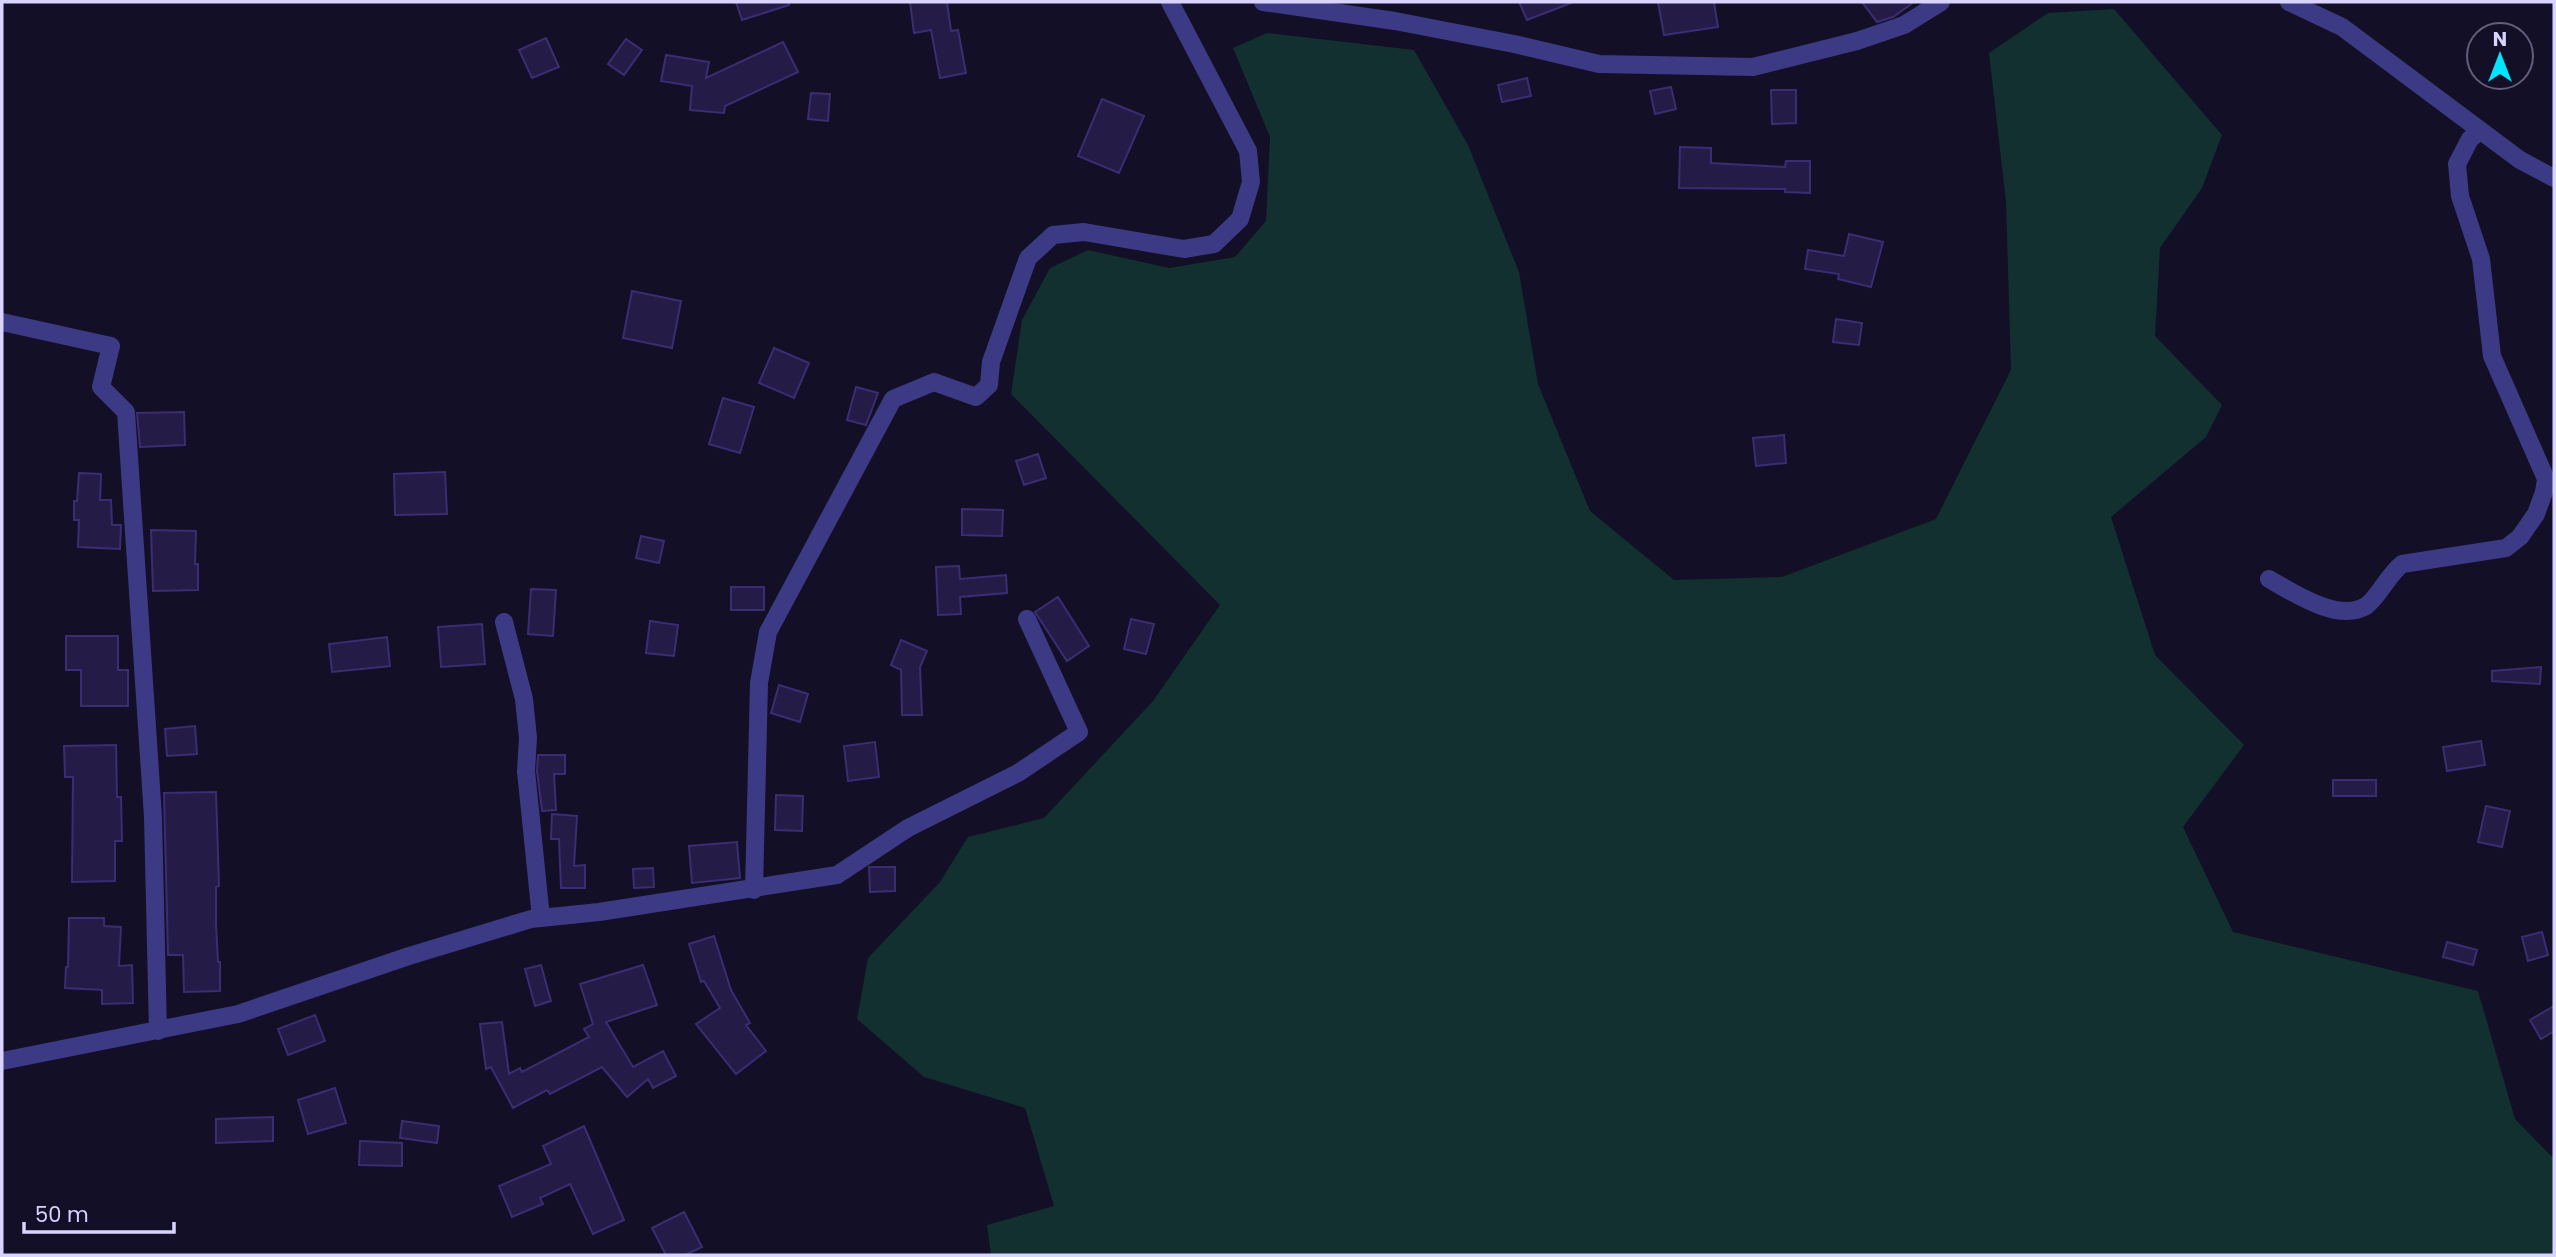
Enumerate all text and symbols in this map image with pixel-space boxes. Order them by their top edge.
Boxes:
north arrow [2465,21,2535,91]
text: N [2493,26,2507,53]
scale bar [24,1190,175,1234]
text: 50 m [35,1200,89,1229]

